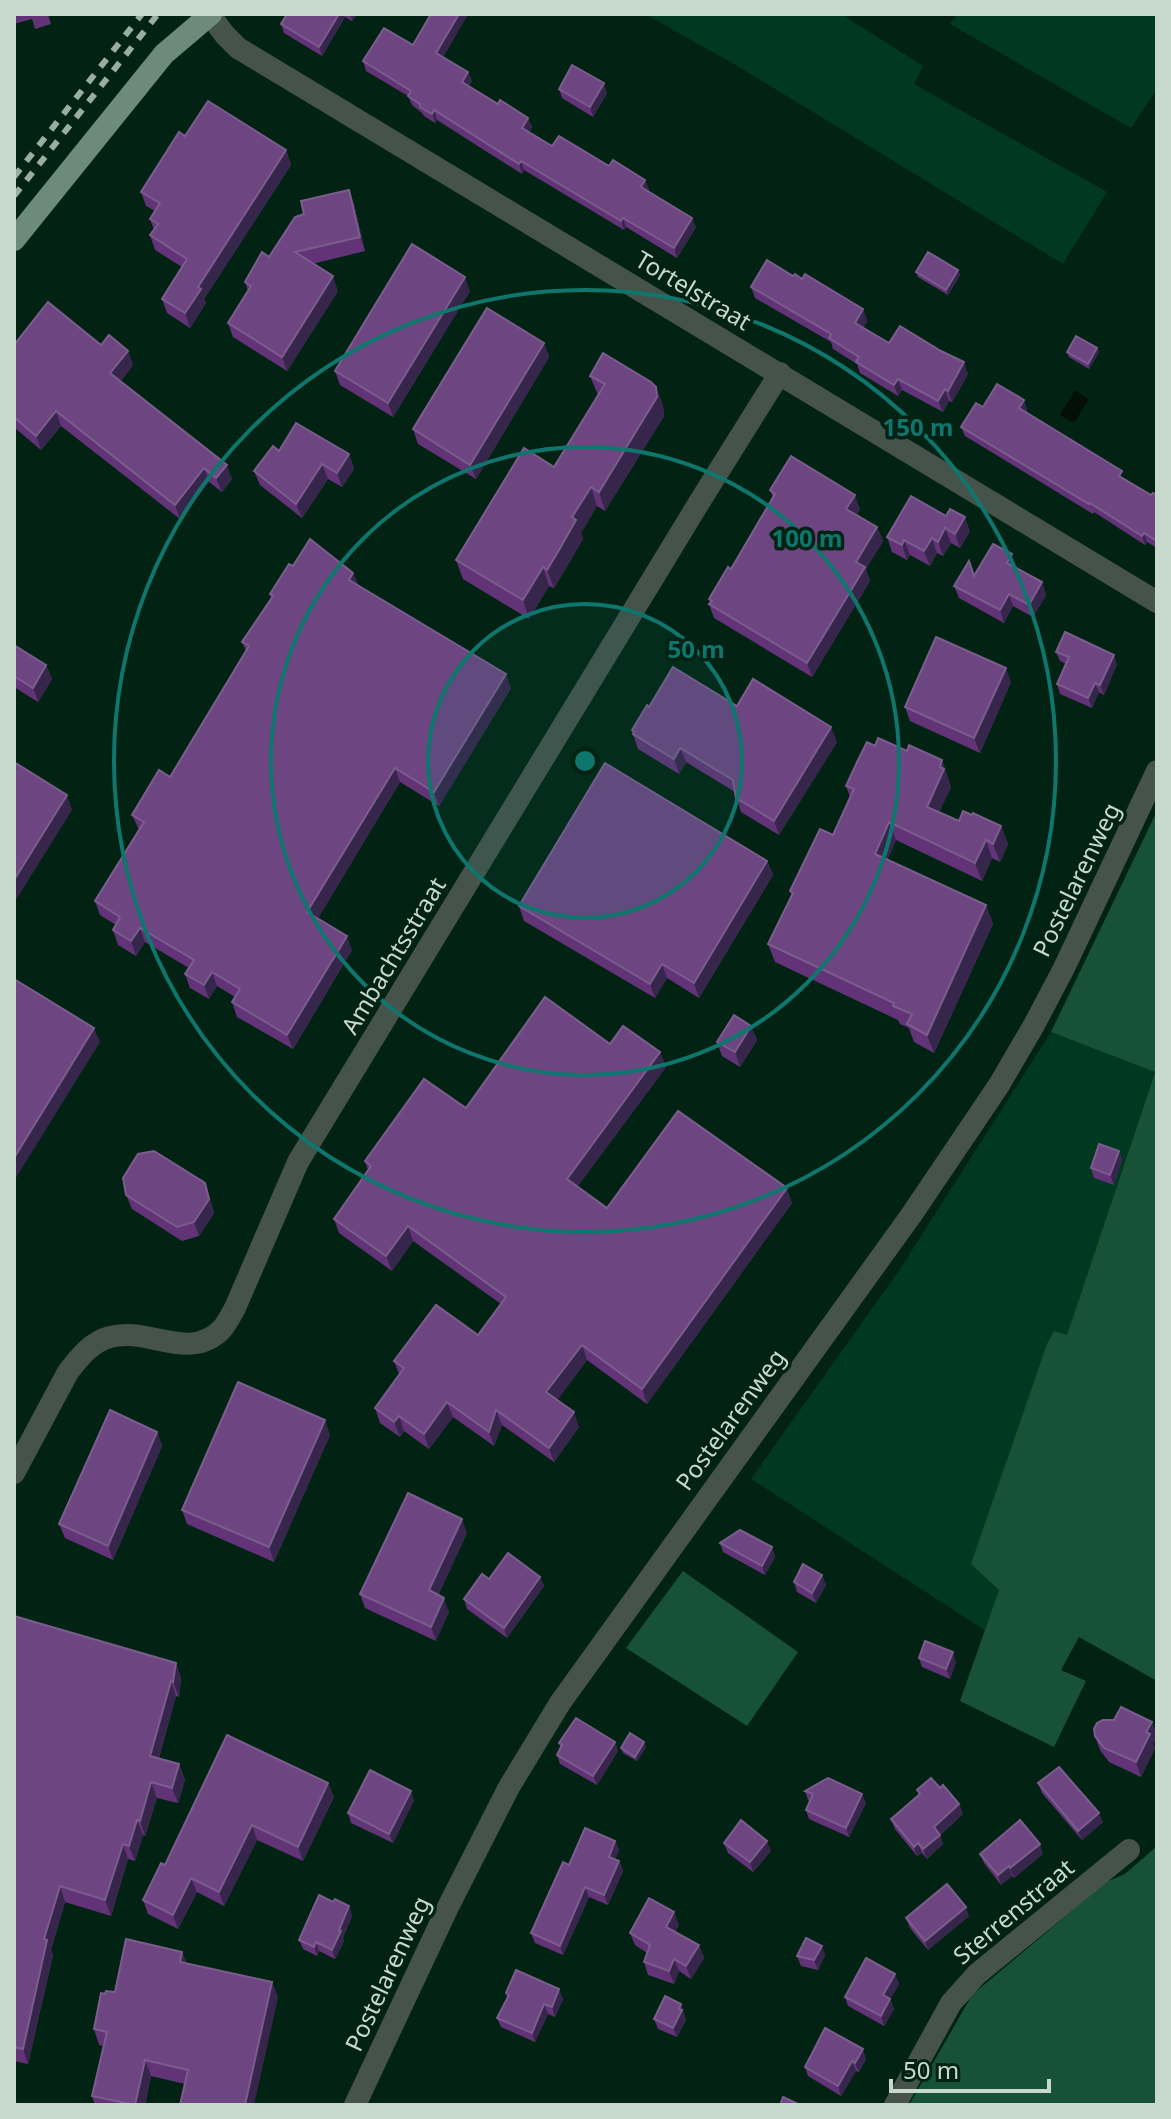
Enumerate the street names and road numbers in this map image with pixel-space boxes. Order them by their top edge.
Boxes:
street label: Tortelstraat [630,242,758,337]
street label: Postelarenweg [1024,797,1127,962]
street label: Ambachtsstraat [333,870,453,1040]
street label: Postelarenweg [667,1342,792,1497]
street label: Sterrenstraat [946,1850,1081,1971]
street label: Postelarenweg [336,1891,437,2056]

